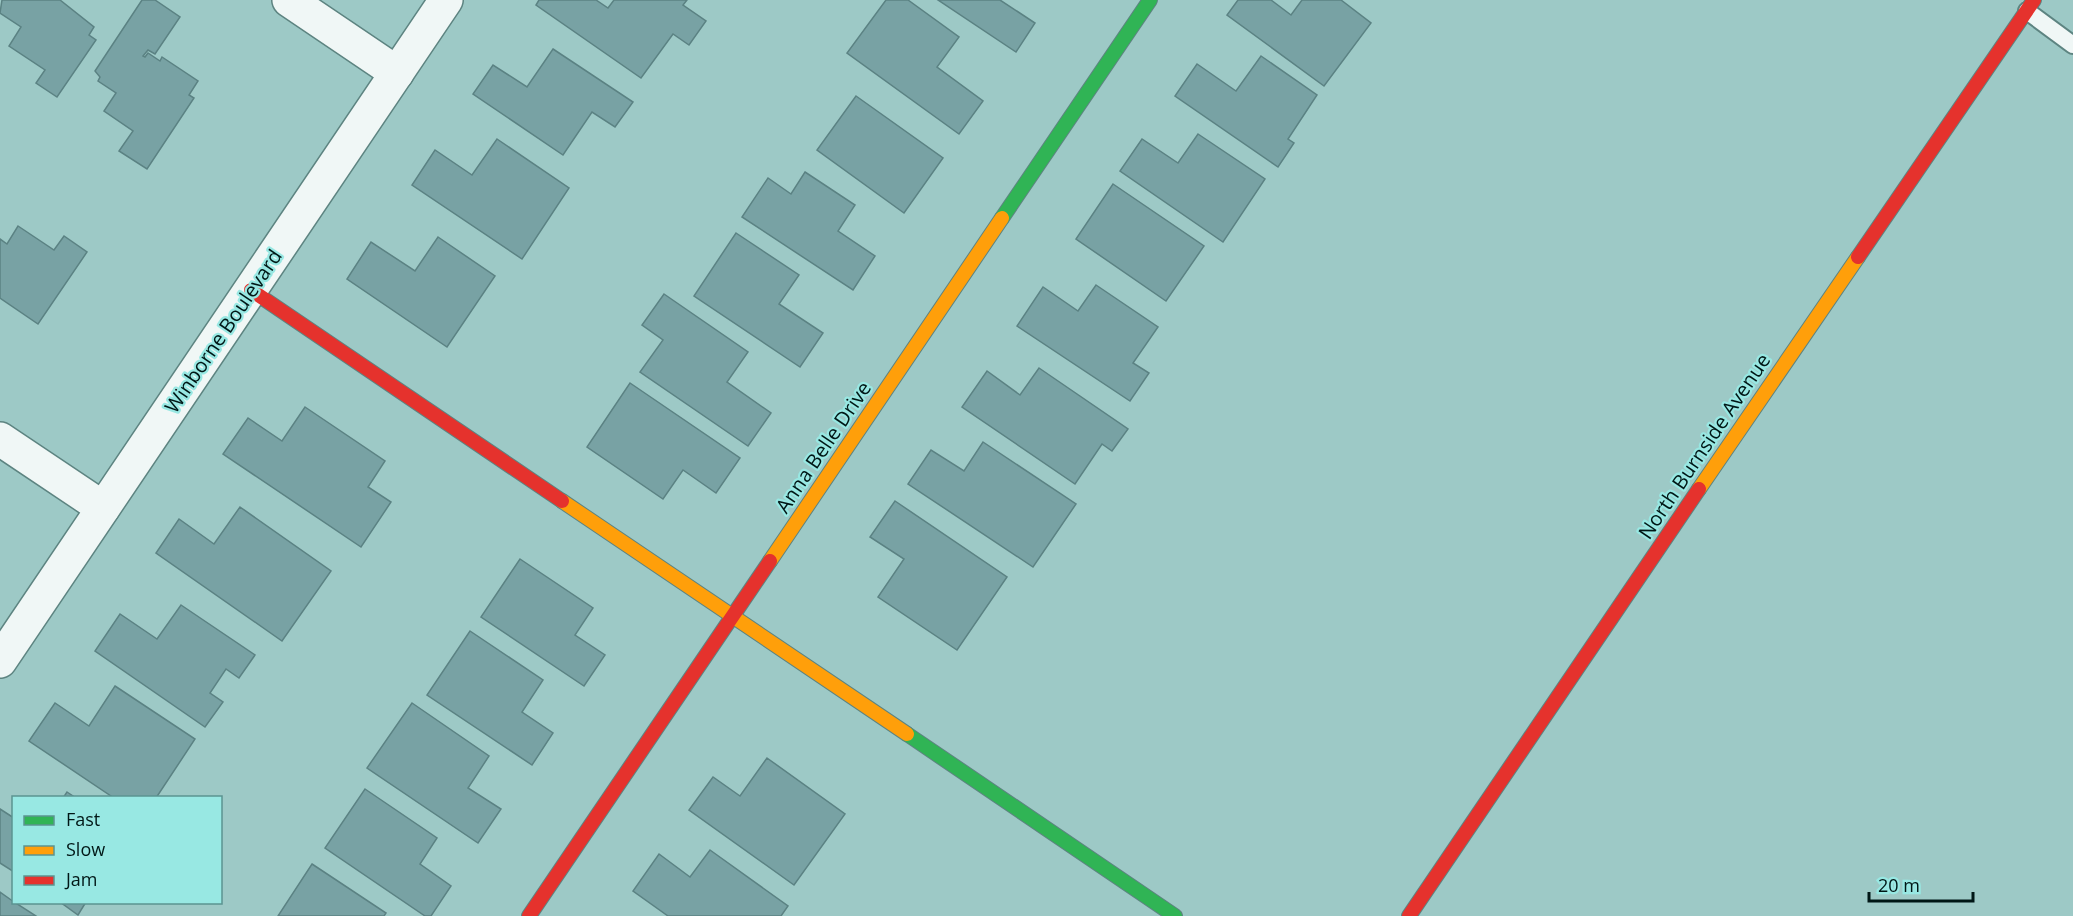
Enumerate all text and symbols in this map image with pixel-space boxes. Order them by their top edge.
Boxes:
street label: Winborne Boulevard [158,244,288,418]
street label: North Burnside Avenue [1632,348,1776,544]
street label: Anna Belle Drive [769,376,877,518]
legend [12,796,222,904]
text: Fast [66,807,100,831]
text: Slow [66,837,105,861]
scale bar [1869,865,1972,903]
text: Jam [64,867,98,891]
text: 20 m [1878,873,1920,897]

